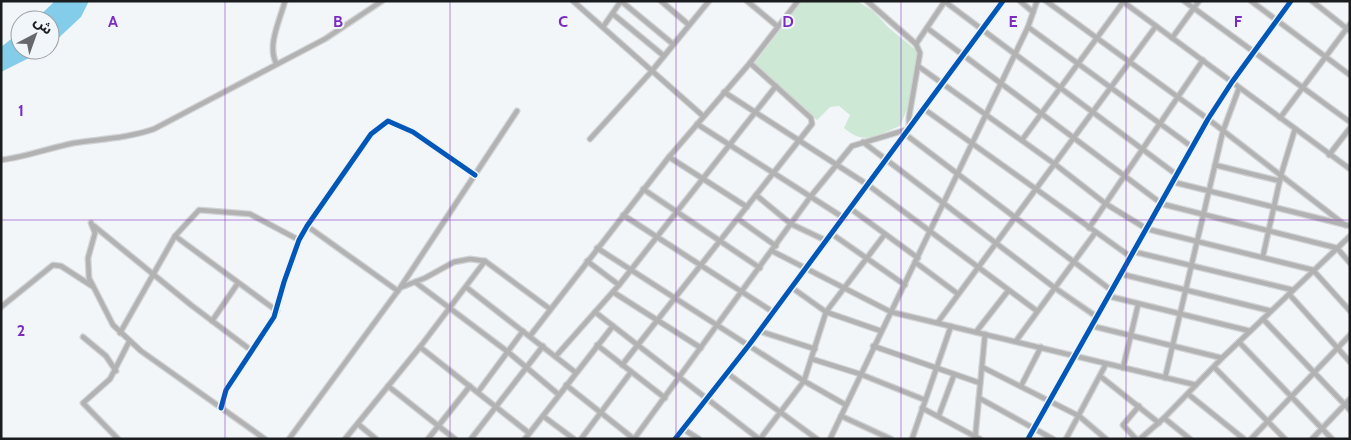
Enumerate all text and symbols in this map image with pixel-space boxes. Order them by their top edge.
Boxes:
north arrow [10,10,60,60]
text: ش [30,12,57,38]
text: A [108,12,118,31]
text: B [333,12,343,31]
text: C [558,12,568,31]
text: D [782,12,794,31]
text: E [1008,12,1018,31]
text: F [1234,12,1243,31]
text: 1 [18,101,24,120]
text: 2 [17,321,25,340]

